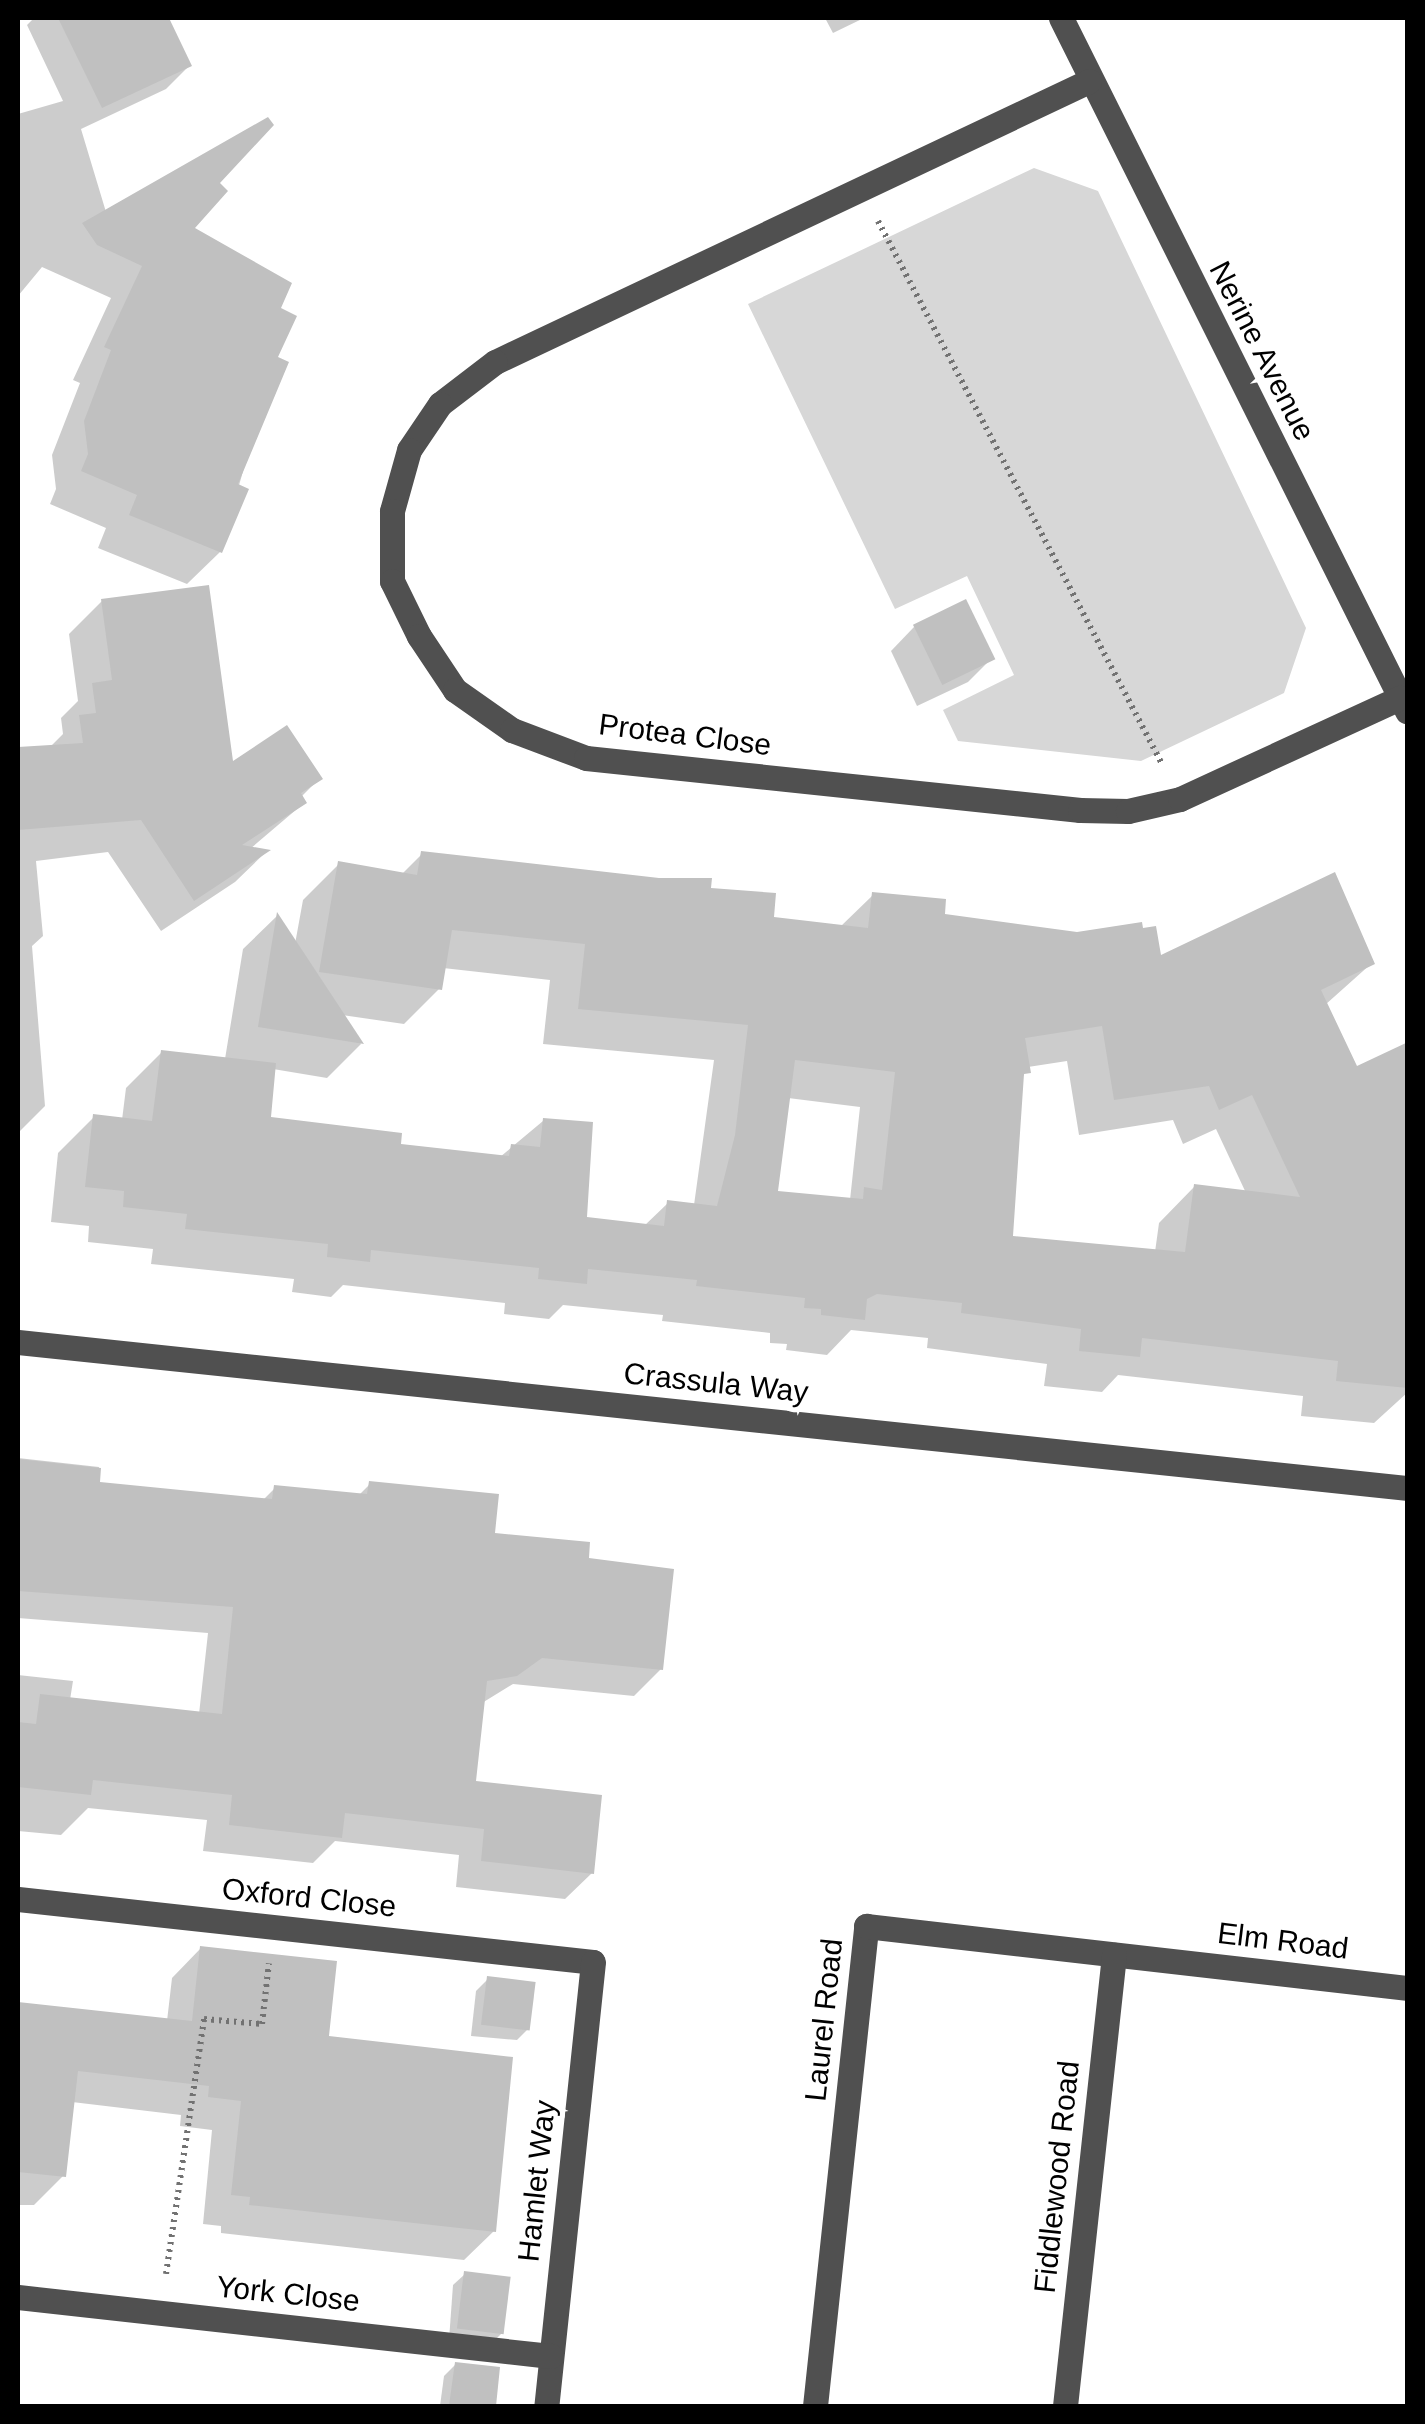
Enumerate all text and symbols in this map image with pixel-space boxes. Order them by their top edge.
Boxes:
street label: Nerine Avenue [1201,255,1323,447]
street label: Protea Close [597,707,773,763]
street label: Crassula Way [622,1355,810,1411]
street label: Oxford Close [220,1871,398,1925]
street label: Elm Road [1215,1915,1351,1967]
street label: Laurel Road [798,1937,850,2103]
street label: Fiddlewood Road [1027,2059,1087,2295]
street label: Hamlet Way [511,2098,563,2264]
street label: York Close [215,2269,361,2319]

